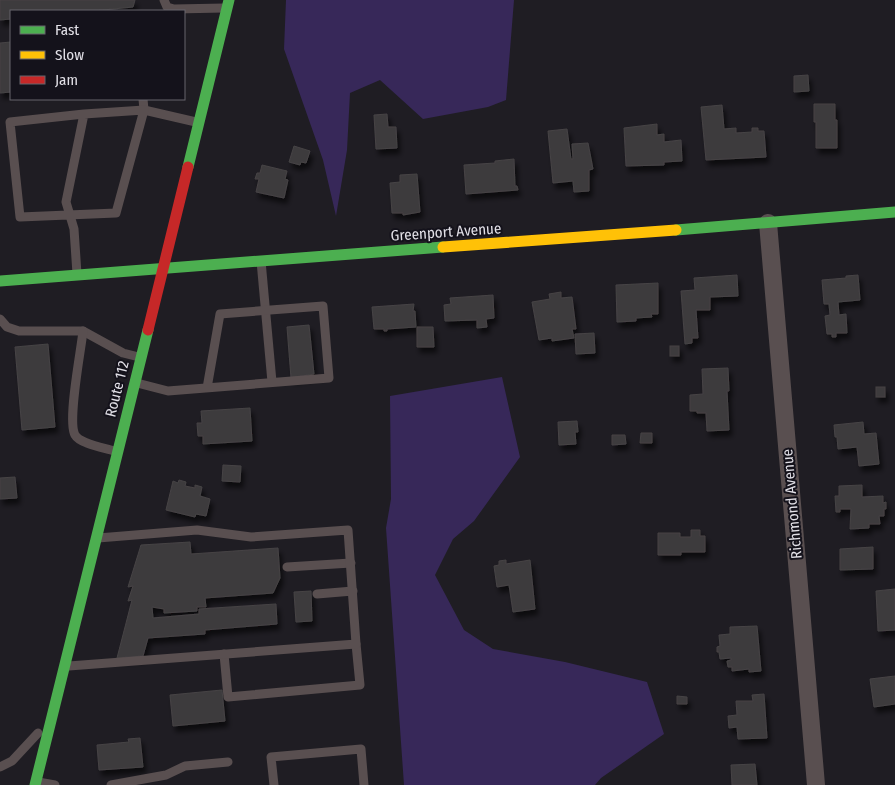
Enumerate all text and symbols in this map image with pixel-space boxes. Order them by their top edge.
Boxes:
legend [10,10,185,100]
text: Fast [55,21,79,39]
text: Slow [55,46,84,64]
text: Jam [55,71,78,89]
street label: Greenport Avenue [390,219,502,245]
street label: Route 112 [101,359,133,419]
street label: Richmond Avenue [778,448,806,560]

